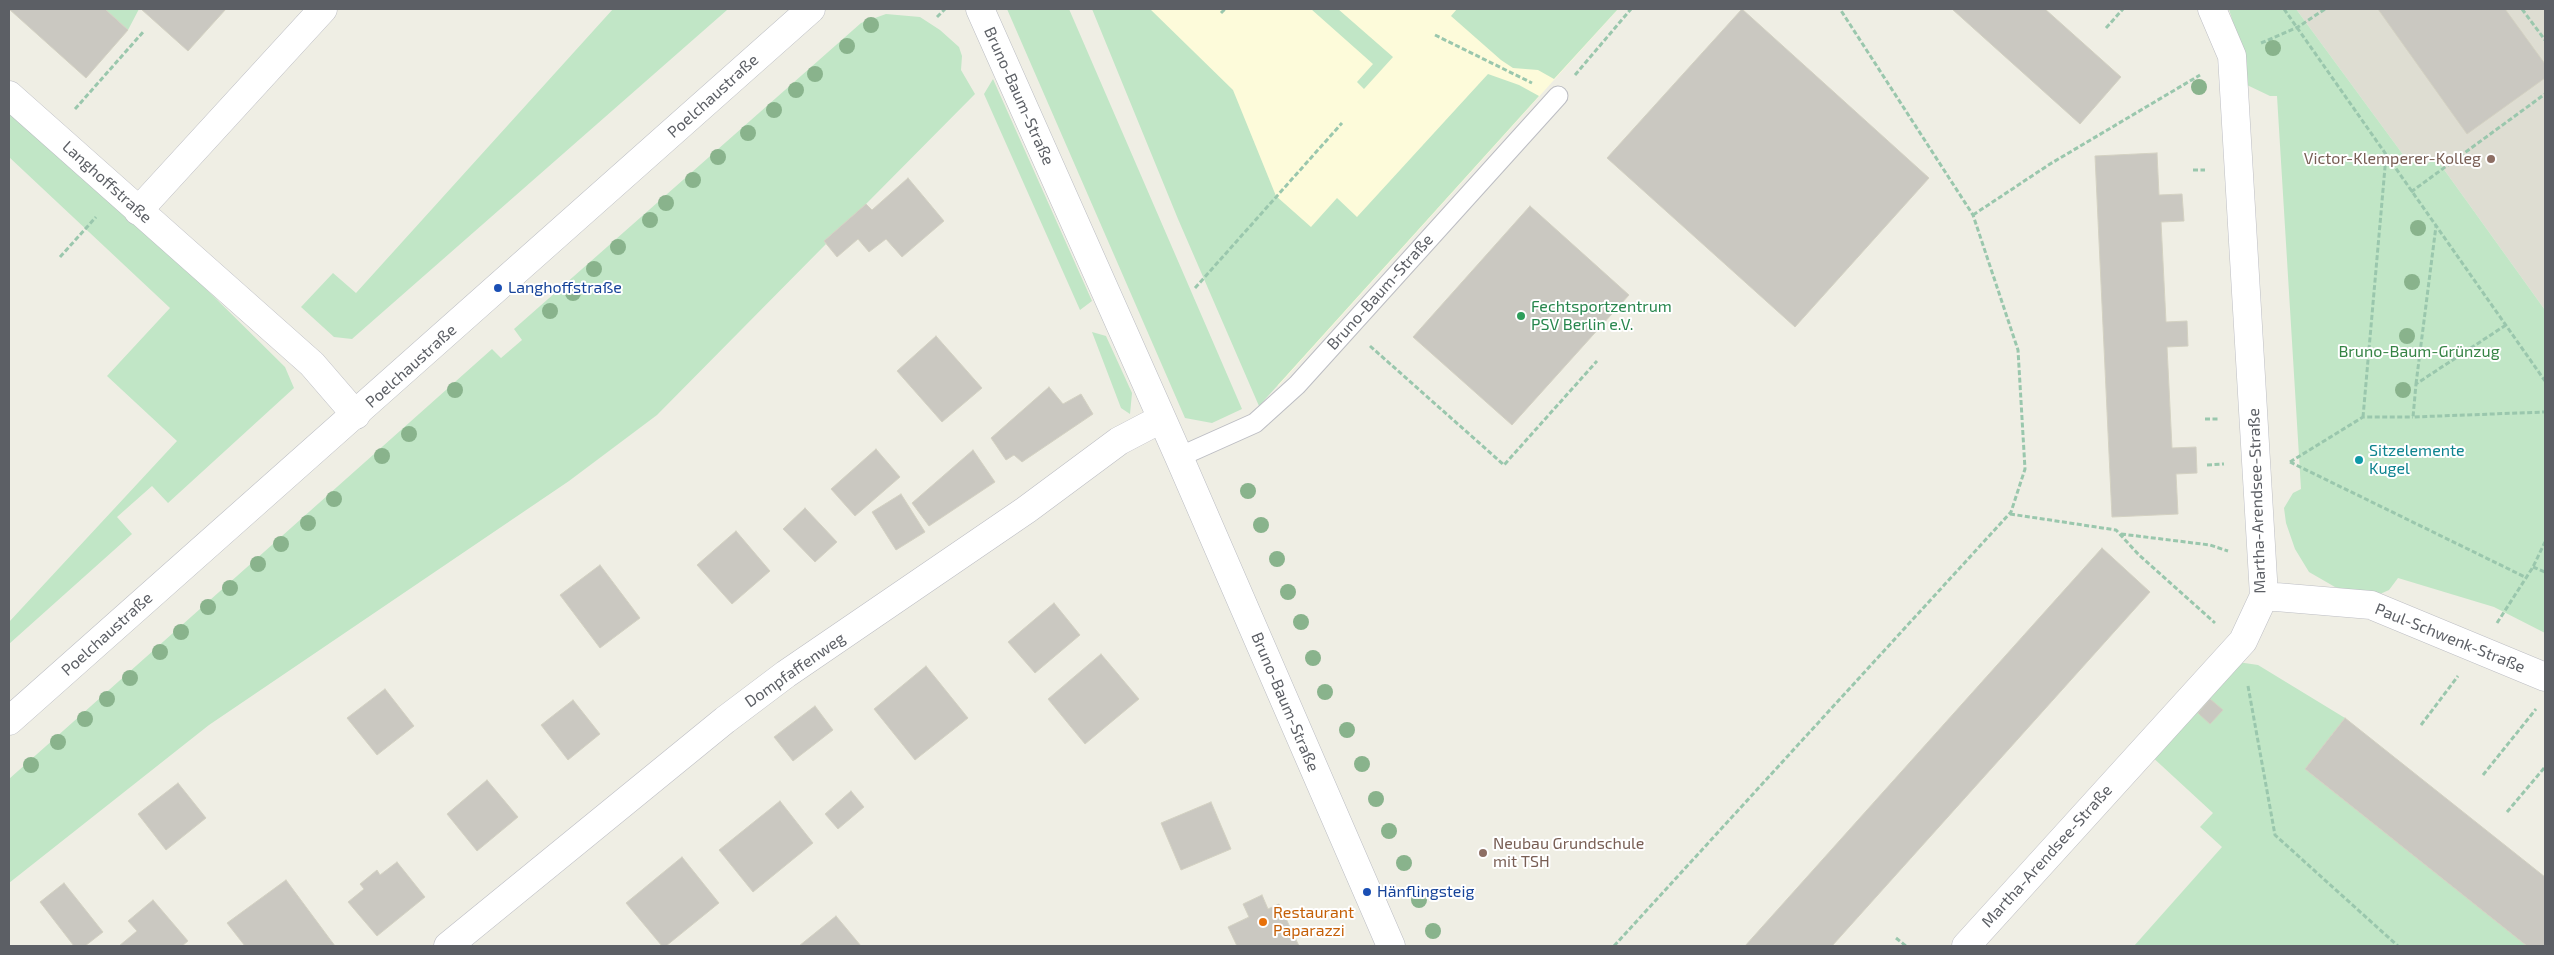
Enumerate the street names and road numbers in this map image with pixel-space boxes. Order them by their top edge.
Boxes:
street label: Bruno-Baum-Straße [980,24,1058,168]
street label: Poelchaustraße [664,50,762,142]
street label: Langhoffstraße [58,137,156,227]
street label: Bruno-Baum-Straße [1323,230,1437,354]
street label: Poelchaustraße [362,320,460,412]
street label: Martha-Arendsee-Straße [2244,408,2270,594]
street label: Poelchaustraße [58,588,156,680]
street label: Paul-Schwenk-Straße [2372,599,2528,677]
street label: Dompfaffenweg [741,628,849,712]
street label: Bruno-Baum-Straße [1247,629,1323,775]
street label: Martha-Arendsee-Straße [1978,781,2116,931]

